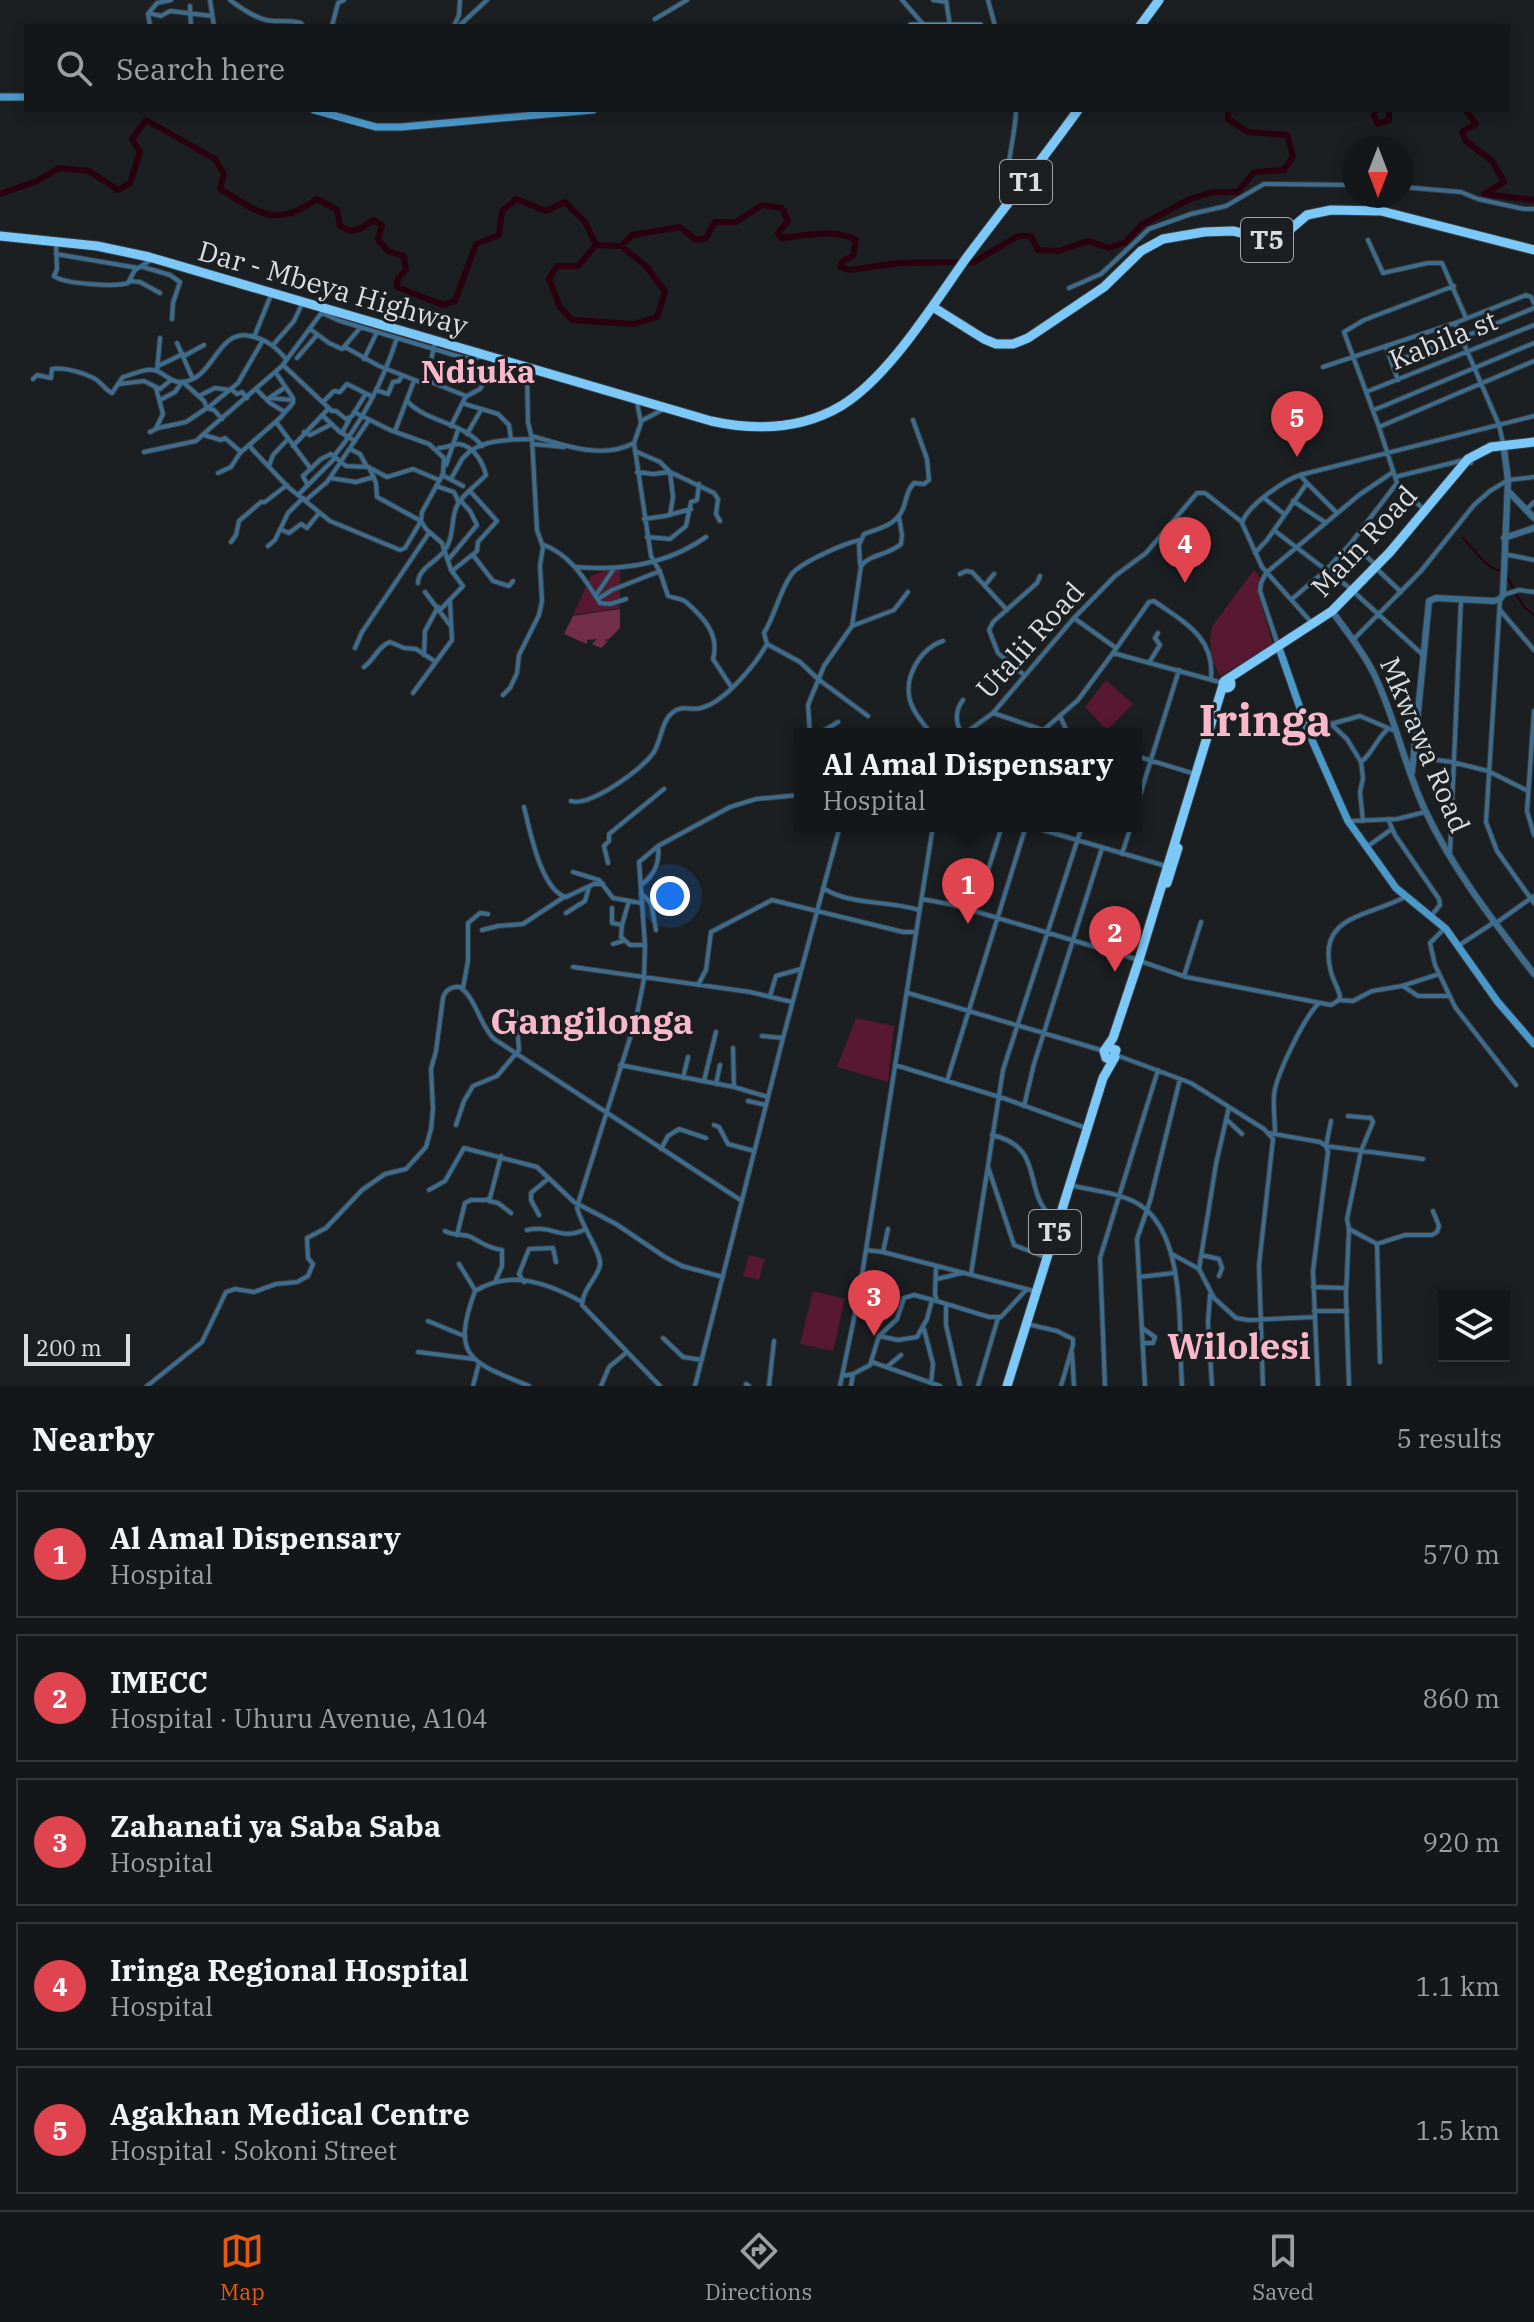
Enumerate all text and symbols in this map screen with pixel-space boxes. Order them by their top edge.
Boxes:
search box [24,24,1510,112]
icon: search [52,46,96,90]
text: Search here [116,49,285,88]
north arrow [1342,136,1414,208]
road number: T1 [1000,160,1052,204]
road number: T5 [1241,218,1293,262]
street label: Dar - Mbeya Highway [194,231,472,344]
street label: Kabila st [1383,301,1502,378]
district label: Ndiuka [421,350,535,392]
pin: 5 [1271,391,1323,457]
street label: Main Road [1302,477,1425,604]
pin: 4 [1159,517,1211,583]
street label: Utalii Road [967,573,1092,706]
street label: Mkwawa Road [1372,651,1479,838]
district label: Iringa [1199,691,1331,748]
popup [794,728,1142,832]
text: Al Amal Dispensary [823,744,1113,783]
text: Hospital [823,783,926,817]
pin: 1 [942,858,994,924]
your location [650,876,690,916]
pin: 2 [1089,906,1141,972]
district label: Gangilonga [490,997,694,1044]
road number: T5 [1029,1210,1081,1254]
pin: 3 [848,1270,900,1336]
map controls [1438,1290,1510,1362]
button: layers [1438,1290,1510,1362]
district label: Wilolesi [1167,1322,1311,1369]
scale bar [24,1330,130,1366]
text: 200 m [36,1333,102,1362]
text: Nearby [32,1416,154,1460]
text: 5 results [1396,1421,1502,1455]
text: Al Amal Dispensary [110,1518,401,1557]
text: 1 [52,1537,68,1571]
text: 570 m [1422,1537,1500,1571]
text: Hospital [110,1557,213,1591]
text: IMECC [110,1662,208,1701]
text: 2 [52,1681,68,1715]
text: 860 m [1422,1681,1500,1715]
text: Hospital · Uhuru Avenue, A104 [110,1701,488,1735]
text: Zahanati ya Saba Saba [110,1806,441,1845]
text: 3 [52,1825,68,1859]
text: 920 m [1422,1825,1500,1859]
text: Hospital [110,1845,213,1879]
text: Iringa Regional Hospital [110,1950,469,1989]
text: 4 [52,1969,68,2003]
text: 1.1 km [1416,1969,1500,2003]
text: Hospital [110,1989,213,2023]
text: Agakhan Medical Centre [110,2094,470,2133]
text: 5 [52,2113,68,2147]
text: 1.5 km [1416,2113,1500,2147]
text: Hospital · Sokoni Street [110,2133,397,2167]
tab: Map [220,2229,265,2306]
tab: Directions [705,2229,812,2306]
tab: Saved [1252,2229,1314,2306]

